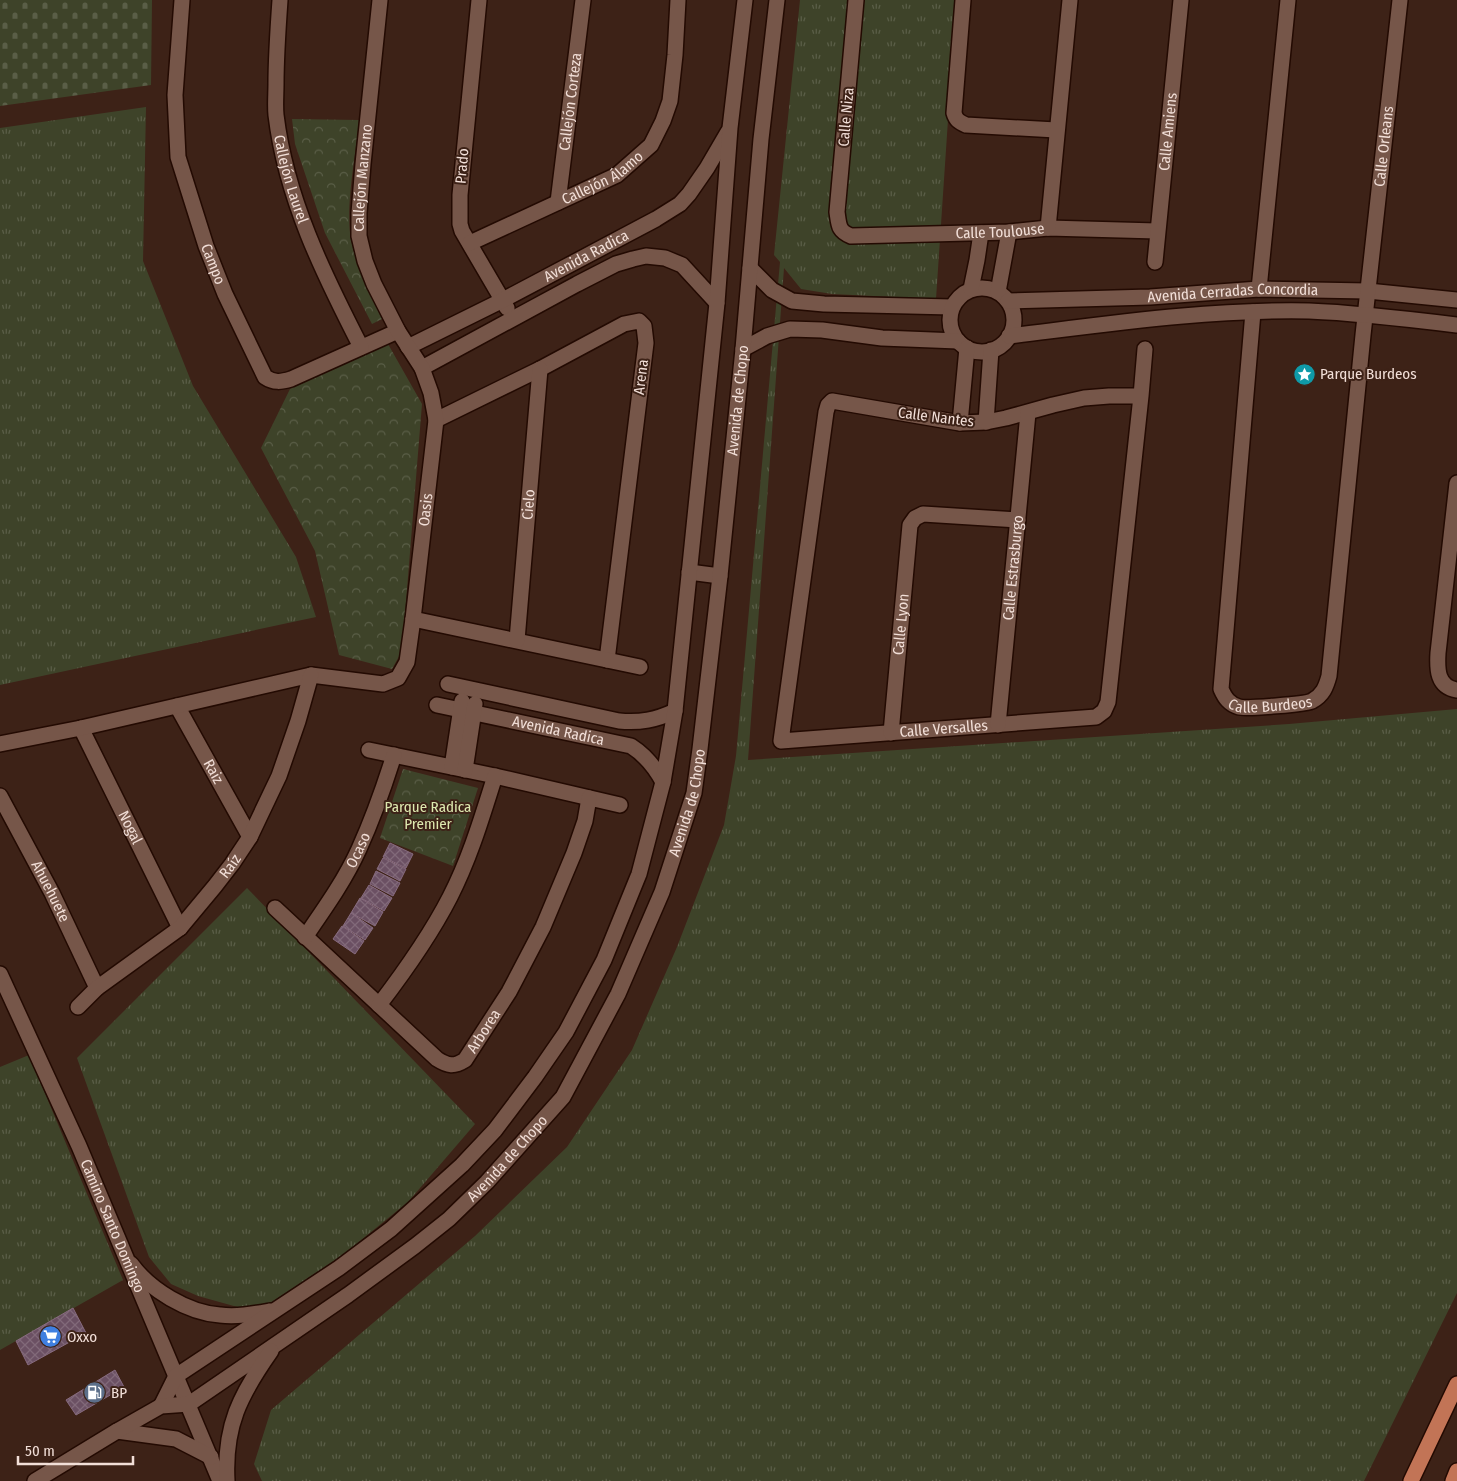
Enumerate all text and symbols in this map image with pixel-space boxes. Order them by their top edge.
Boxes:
street label: Callejón Corteza [555,52,585,152]
street label: Calle Niza [834,87,858,147]
street label: Calle Amiens [1155,92,1181,172]
street label: Calle Orleans [1370,105,1397,188]
street label: Callejón Manzano [350,123,376,232]
street label: Callejón Laurel [270,134,312,226]
street label: Prado [451,147,473,185]
street label: Callejón Álamo [559,147,647,208]
street label: Calle Toulouse [955,219,1045,242]
street label: Avenida Radica [541,226,632,286]
street label: Campo [197,241,229,287]
street label: Avenida Cerradas Concordia [1147,280,1318,306]
street label: Avenida de Chopo [723,344,752,456]
street label: Arena [630,358,652,396]
place icon: Parque Burdeos [1292,362,1316,386]
place label: Parque Burdeos [1320,365,1417,383]
street label: Calle Nantes [897,403,975,431]
street label: Cielo [518,488,539,520]
street label: Oasis [415,492,436,527]
street label: Calle Estrasburgo [999,514,1027,621]
street label: Calle Lyon [889,593,913,656]
street label: Calle Burdeos [1225,692,1314,717]
street label: Avenida Radica [511,712,606,749]
street label: Calle Versalles [899,716,988,741]
street label: Avenida de Chopo [665,748,709,859]
street label: Raiz [200,756,228,787]
park label: Parque Radica Premier [385,798,471,833]
street label: Nogal [114,808,146,847]
street label: Ocaso [342,830,374,871]
street label: Raíz [216,851,245,882]
street label: Ahuehuete [27,858,73,925]
street label: Arborea [463,1006,504,1056]
street label: Avenida de Chopo [463,1112,551,1205]
street label: Camino Santo Domingo [77,1157,149,1295]
supermarket icon: Oxxo [39,1325,63,1349]
place label: Oxxo [67,1328,97,1346]
fuel station icon: BP [83,1381,107,1405]
place label: BP [111,1384,127,1402]
scale bar [18,1434,132,1466]
text: 50 m [25,1442,55,1460]

